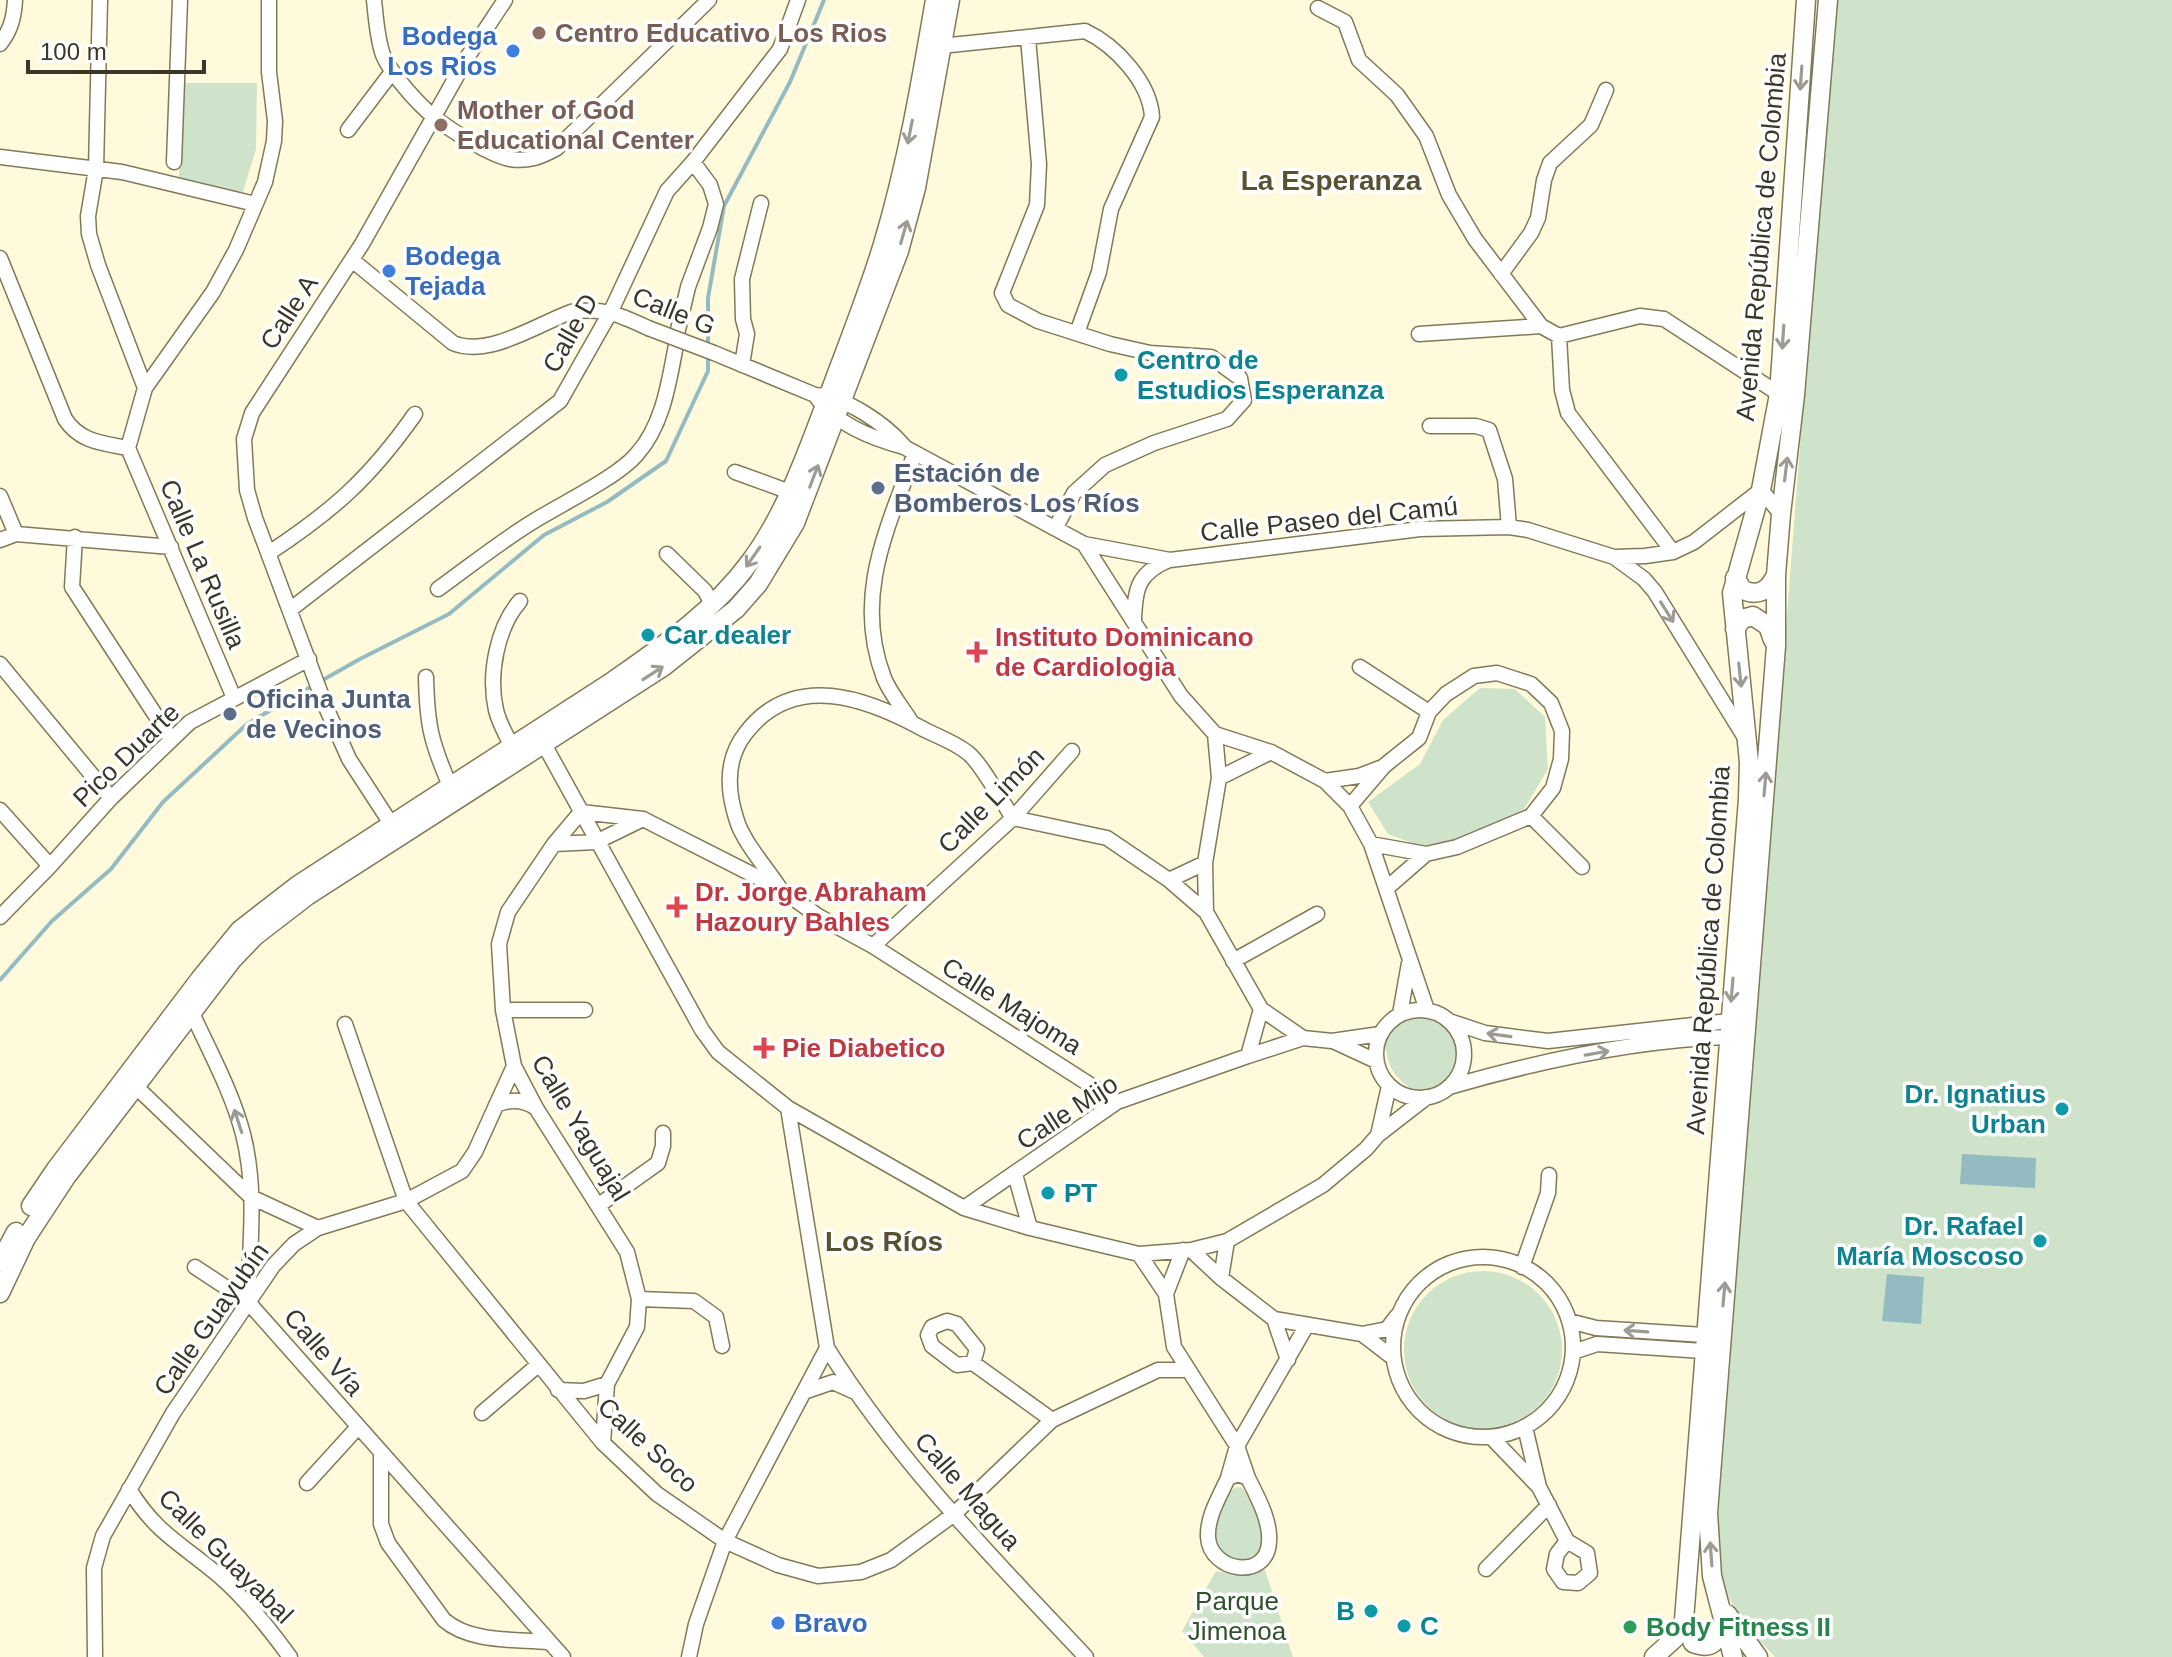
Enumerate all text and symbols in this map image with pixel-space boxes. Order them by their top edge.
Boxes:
place label: Centro Educativo Los Rios [555,18,887,48]
place label: Bodega Los Rios [387,21,498,81]
scale bar [28,24,204,74]
marker: Centro Educativo Los Rios [530,24,548,42]
text: 100 m [40,38,107,65]
marker: Bodega Los Rios [504,42,522,60]
street label: Avenida República de Colombia [1730,51,1792,422]
one-way arrow [1793,64,1808,91]
place label: Mother of God Educational Center [457,95,694,155]
marker: Mother of God Educational Center [432,116,450,134]
one-way arrow [902,118,917,144]
district label: La Esperanza [1241,165,1422,196]
one-way arrow [897,220,912,246]
place label: Bodega Tejada [405,241,501,301]
marker: Bodega Tejada [380,262,398,280]
street label: Calle A [254,269,324,355]
street label: Calle G [628,281,720,341]
street label: Calle D [536,288,604,378]
one-way arrow [1775,323,1790,350]
place label: Centro de Estudios Esperanza [1137,345,1385,405]
marker: Centro de Estudios Esperanza [1112,366,1130,384]
one-way arrow [1779,456,1794,483]
place label: Estación de Bomberos Los Ríos [894,458,1140,518]
one-way arrow [808,464,822,489]
street label: Calle La Rusilla [154,475,252,653]
marker: Estación de Bomberos Los Ríos [869,479,887,497]
street label: Calle Paseo del Camú [1199,491,1459,547]
one-way arrow [745,546,761,568]
one-way arrow [1660,600,1676,623]
place label: Car dealer [664,620,791,650]
place label: Instituto Dominicano de Cardiologia [995,622,1254,682]
marker: Car dealer [639,626,657,644]
marker: Instituto Dominicano de Cardiologia [966,641,988,663]
one-way arrow [1732,661,1747,688]
one-way arrow [641,664,664,680]
place label: Oficina Junta de Vecinos [246,684,411,744]
street label: Pico Duarte [67,697,185,813]
marker: Oficina Junta de Vecinos [221,705,239,723]
street label: Calle Limón [932,741,1050,859]
street label: Avenida República de Colombia [1680,764,1736,1135]
one-way arrow [1757,771,1772,798]
place label: Dr. Jorge Abraham Hazoury Bahles [695,877,927,937]
marker: Dr. Jorge Abraham Hazoury Bahles [666,896,688,918]
street label: Calle Majoma [937,951,1088,1061]
one-way arrow [1724,976,1739,1003]
one-way arrow [1486,1027,1513,1042]
place label: Pie Diabetico [782,1033,945,1063]
marker: Pie Diabetico [753,1037,775,1059]
one-way arrow [1584,1045,1610,1060]
street label: Calle Yaguajal [526,1049,636,1207]
street label: Calle Mijo [1011,1068,1123,1156]
place label: Dr. Ignatius Urban [1904,1079,2046,1139]
marker: Dr. Ignatius Urban [2053,1100,2071,1118]
one-way arrow [230,1108,245,1133]
place label: PT [1064,1178,1097,1208]
marker: PT [1039,1184,1057,1202]
place label: Dr. Rafael María Moscoso [1836,1211,2024,1271]
district label: Los Ríos [825,1226,943,1257]
marker: Dr. Rafael María Moscoso [2031,1232,2049,1250]
street label: Calle Guayubín [147,1237,275,1401]
one-way arrow [1716,1281,1731,1308]
street label: Calle Vía [278,1302,370,1402]
one-way arrow [1623,1323,1650,1338]
street label: Calle Soco [592,1391,704,1499]
street label: Calle Magua [909,1426,1028,1556]
street label: Calle Guayabal [153,1483,299,1629]
one-way arrow [1703,1541,1718,1568]
park label: Parque Jimenoa [1188,1586,1287,1646]
place label: B [1336,1596,1355,1626]
marker: B [1362,1602,1380,1620]
place label: Bravo [794,1608,868,1638]
place label: C [1420,1611,1439,1641]
place label: Body Fitness II [1646,1612,1831,1642]
marker: Bravo [769,1614,787,1632]
marker: C [1395,1617,1413,1635]
marker: Body Fitness II [1621,1618,1639,1636]

